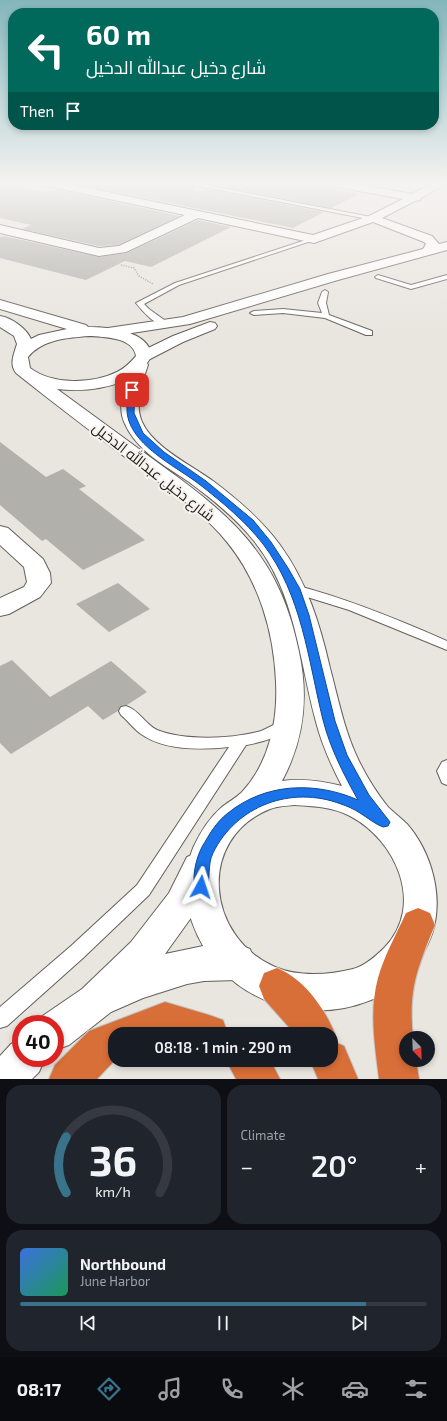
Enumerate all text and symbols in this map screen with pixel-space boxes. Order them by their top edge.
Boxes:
text: 60 m [86,17,151,51]
icon: left [20,24,72,76]
text: شارع دخيل عبدالله الدخيل [86,56,266,78]
icon: arrive [62,100,84,122]
text: Then [20,102,54,120]
pin [115,373,149,407]
icon: arrive [121,379,143,401]
street label: شارع دخيل عبدالله الدخيل [87,418,219,527]
position arrow [180,866,222,908]
speed limit sign: 40 [12,1015,64,1067]
north arrow [399,1031,435,1067]
map controls [399,1031,435,1067]
text: 08:18 · 1 min · 290 m [155,1038,291,1056]
text: Climate [241,1127,285,1143]
text: 36 [89,1133,137,1183]
text: 20° [311,1147,357,1183]
text: − [241,1153,253,1179]
text: + [415,1153,427,1179]
text: km/h [96,1182,131,1199]
text: Northbound [80,1255,166,1273]
text: June Harbor [80,1273,150,1289]
icon: previous [77,1312,99,1334]
icon: pause [212,1312,234,1334]
icon: next [348,1312,370,1334]
icon: directions [95,1375,123,1403]
icon: music [156,1375,184,1403]
icon: phone [218,1375,246,1403]
icon: climate [279,1375,307,1403]
icon: car [341,1375,369,1403]
icon: filters [402,1375,430,1403]
text: 08:17 [17,1378,61,1400]

